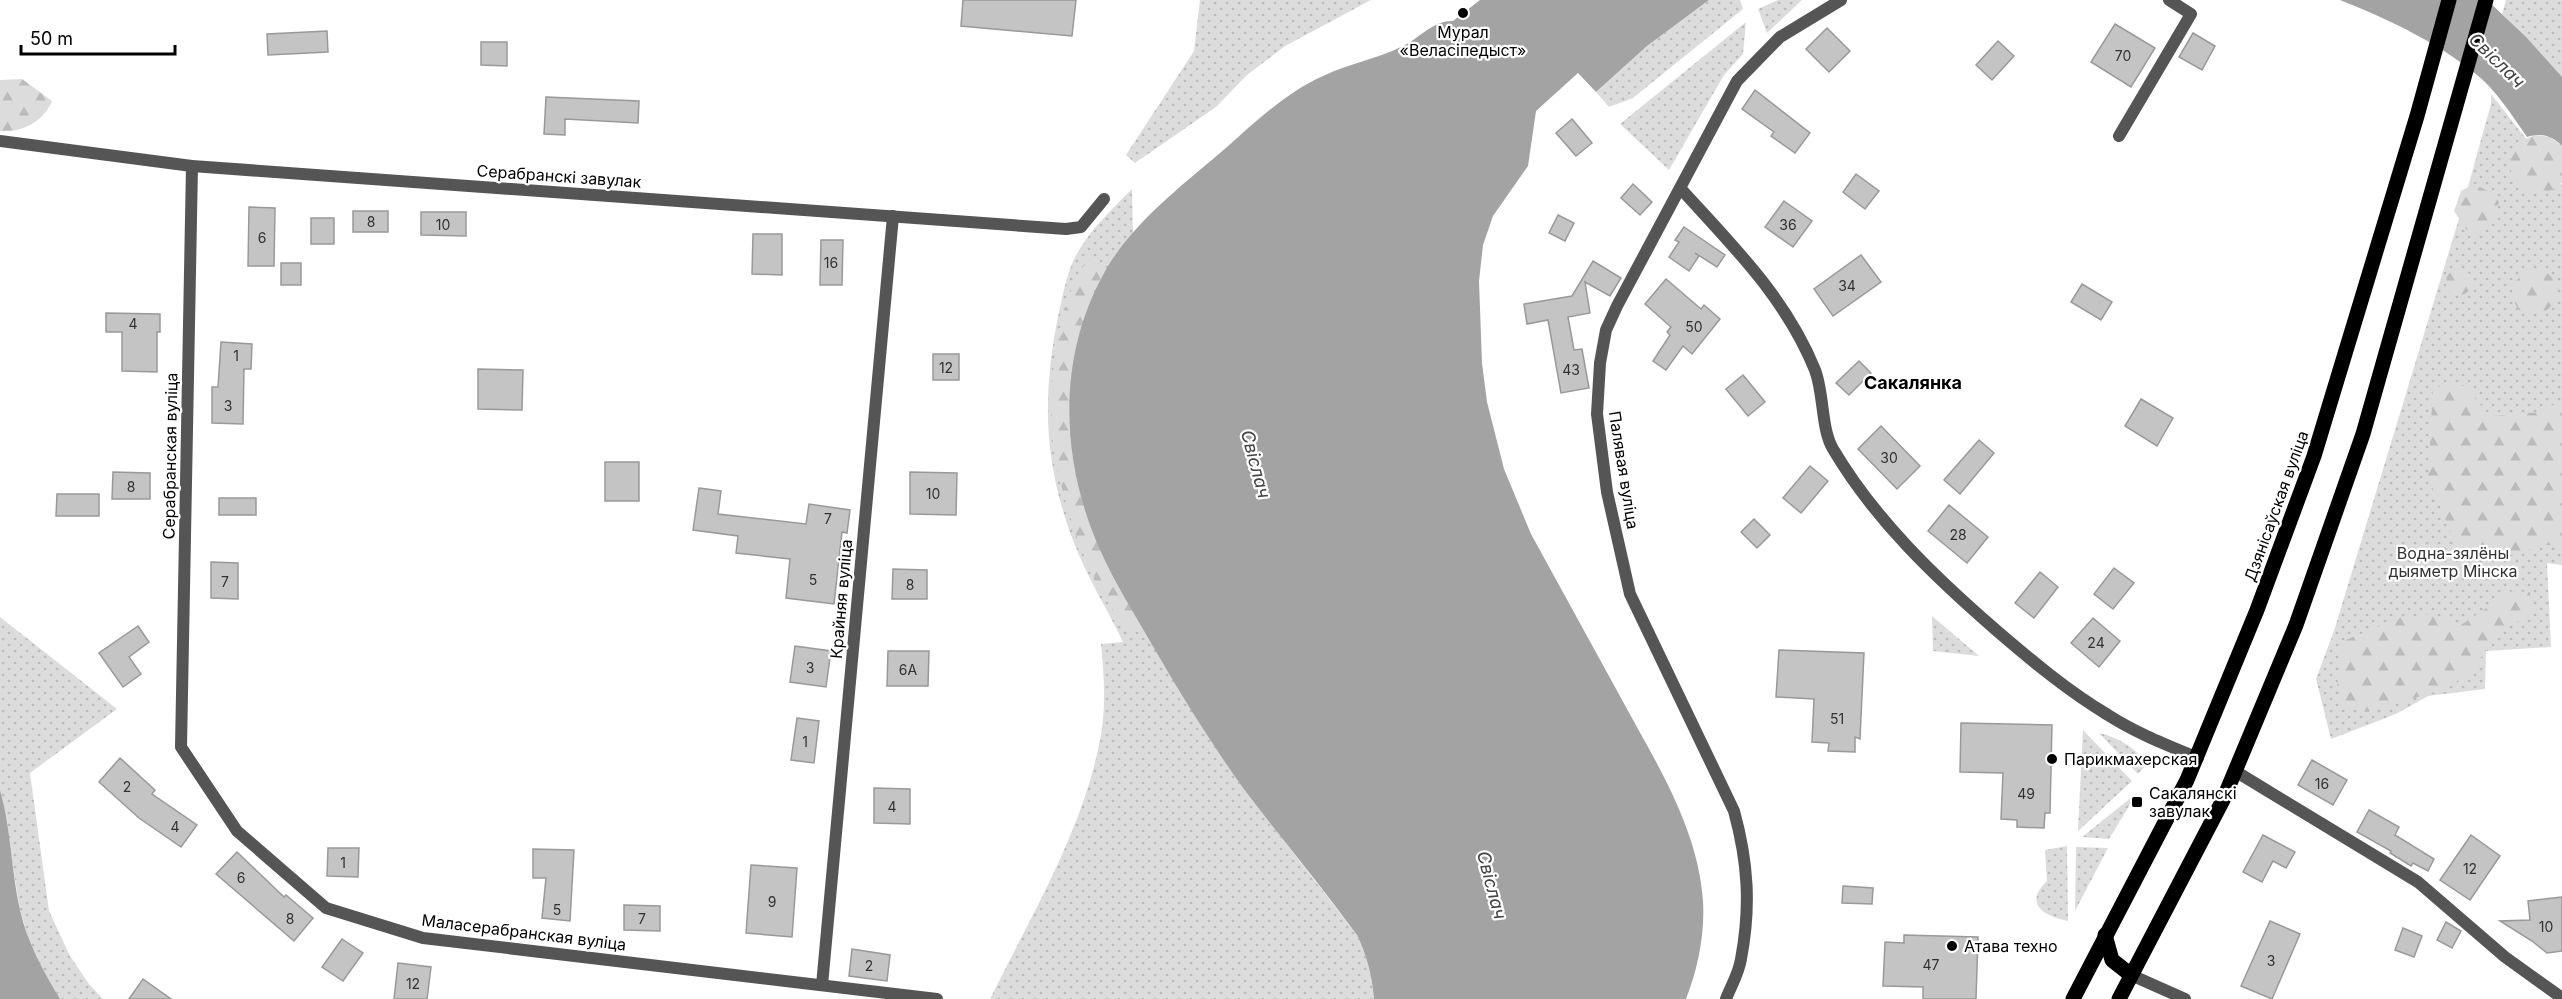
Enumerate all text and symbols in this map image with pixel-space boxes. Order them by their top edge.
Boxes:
marker: Мурал «Веласіпедыст» [1456,6,1470,20]
scale bar [21,18,176,56]
place label: Мурал «Веласіпедыст» [1400,22,1526,60]
text: 50 m [30,28,73,49]
water label: Свіслач [2465,28,2529,92]
house number: 70 [2115,47,2131,64]
street label: Серабранскі завулак [476,160,642,192]
house number: 8 [367,213,375,230]
house number: 10 [436,216,450,233]
house number: 36 [1779,216,1797,233]
house number: 6 [258,229,266,246]
house number: 16 [824,254,838,271]
house number: 34 [1838,277,1856,294]
house number: 4 [128,315,138,332]
house number: 50 [1685,318,1703,335]
house number: 1 [233,347,239,364]
house number: 12 [939,359,953,376]
house number: 43 [1562,361,1580,378]
street label: Серабранская вуліца [159,372,181,540]
district label: Сакалянка [1864,372,1962,393]
house number: 3 [224,397,232,414]
street label: Палявая вуліца [1605,410,1643,530]
water label: Свіслач [1237,428,1275,500]
street label: Дзянісаўская вуліца [2239,428,2313,584]
house number: 30 [1880,449,1898,466]
house number: 8 [127,478,135,495]
house number: 10 [926,485,940,502]
house number: 7 [824,510,832,527]
house number: 28 [1949,526,1967,543]
street label: Крайняя вуліца [826,538,856,660]
park label: Водна-зялёны дыяметр Мінска [2389,543,2517,581]
house number: 5 [809,571,817,588]
house number: 7 [221,573,229,590]
house number: 8 [906,576,914,593]
house number: 24 [2087,634,2105,651]
house number: 3 [806,659,814,676]
house number: 6А [899,661,918,678]
house number: 51 [1830,710,1844,727]
house number: 1 [802,733,808,750]
place label: Парикмахерская [2064,749,2197,769]
marker: Парикмахерская [2045,752,2059,766]
house number: 16 [2315,775,2329,792]
house number: 2 [123,778,131,795]
place label: Сакалянскі завулак [2149,783,2237,821]
house number: 49 [2017,785,2035,802]
marker: Сакалянскі завулак [2130,795,2144,809]
house number: 4 [887,798,897,815]
house number: 4 [170,818,180,835]
water label: Свіслач [1473,849,1511,921]
house number: 1 [340,854,346,871]
house number: 12 [2463,860,2477,877]
house number: 6 [237,869,245,886]
house number: 9 [768,893,776,910]
house number: 5 [553,901,561,918]
house number: 8 [286,910,294,927]
street label: Маласерабранская вуліца [421,910,627,954]
house number: 7 [638,910,646,927]
house number: 10 [2539,918,2553,935]
place label: Атава техно [1964,936,2058,956]
marker: Атава техно [1945,939,1959,953]
house number: 3 [2267,952,2275,969]
house number: 47 [1923,956,1940,973]
house number: 2 [865,957,873,974]
house number: 12 [406,975,420,992]

